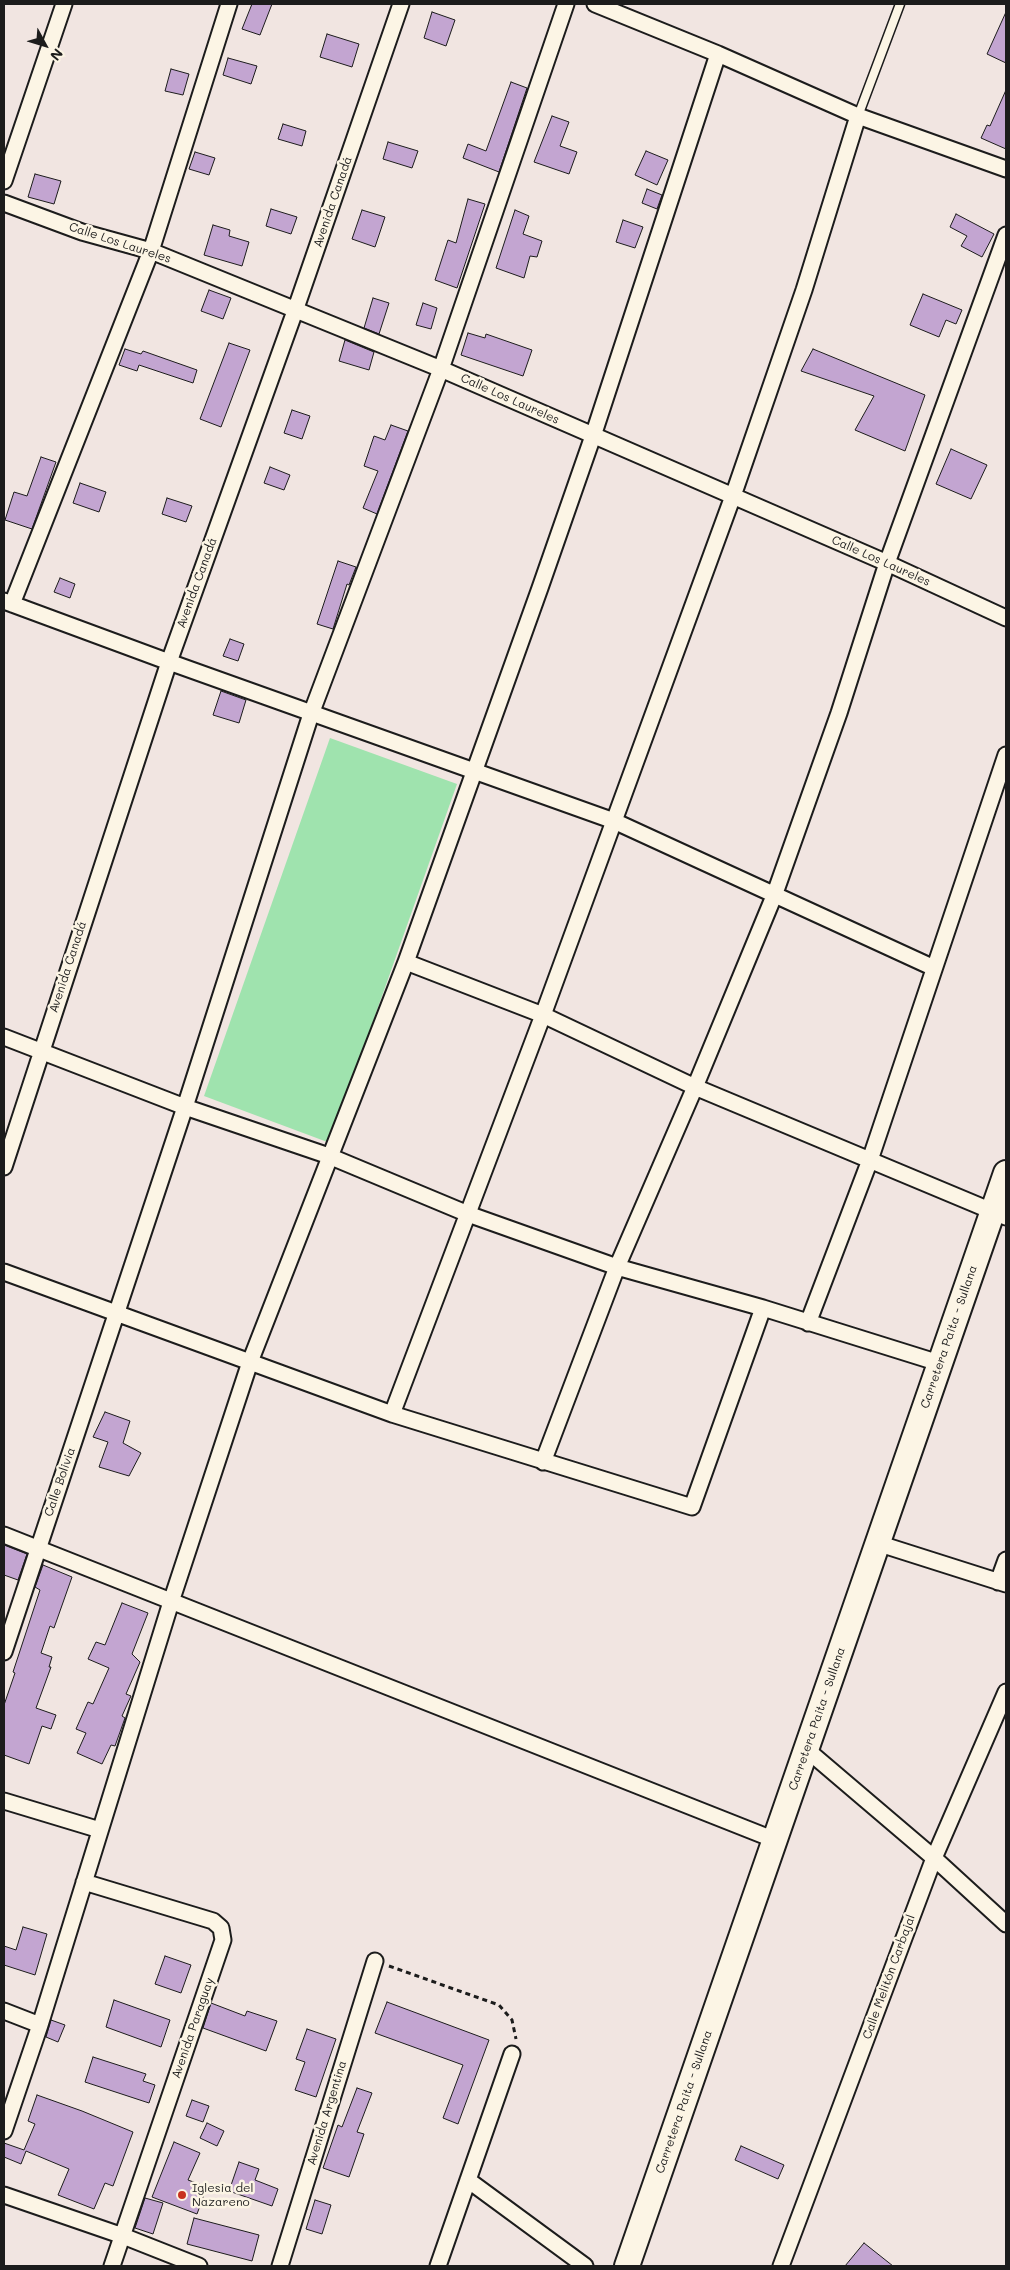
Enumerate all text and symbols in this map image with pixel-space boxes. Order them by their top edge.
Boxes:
north arrow [20,20,70,70]
text: N [46,45,68,65]
street label: Avenida Canadá [311,155,355,249]
street label: Calle Los Laureles [67,220,173,266]
street label: Calle Los Laureles [458,371,562,427]
street label: Calle Los Laureles [829,533,933,589]
street label: Avenida Canadá [174,536,220,630]
street label: Avenida Canadá [46,919,90,1015]
street label: Carretera Paita - Sullana [918,1264,980,1410]
street label: Calle Bolivia [41,1446,79,1518]
street label: Carretera Paita - Sullana [786,1646,848,1792]
street label: Calle Melitón Carbajal [860,1913,918,2041]
street label: Avenida Paraguay [169,1976,217,2080]
street label: Carretera Paita - Sullana [653,2029,715,2175]
street label: Avenida Argentina [304,2059,350,2167]
place label: Iglesia del Nazareno [192,2181,254,2209]
marker: Iglesia del Nazareno [176,2189,188,2201]

